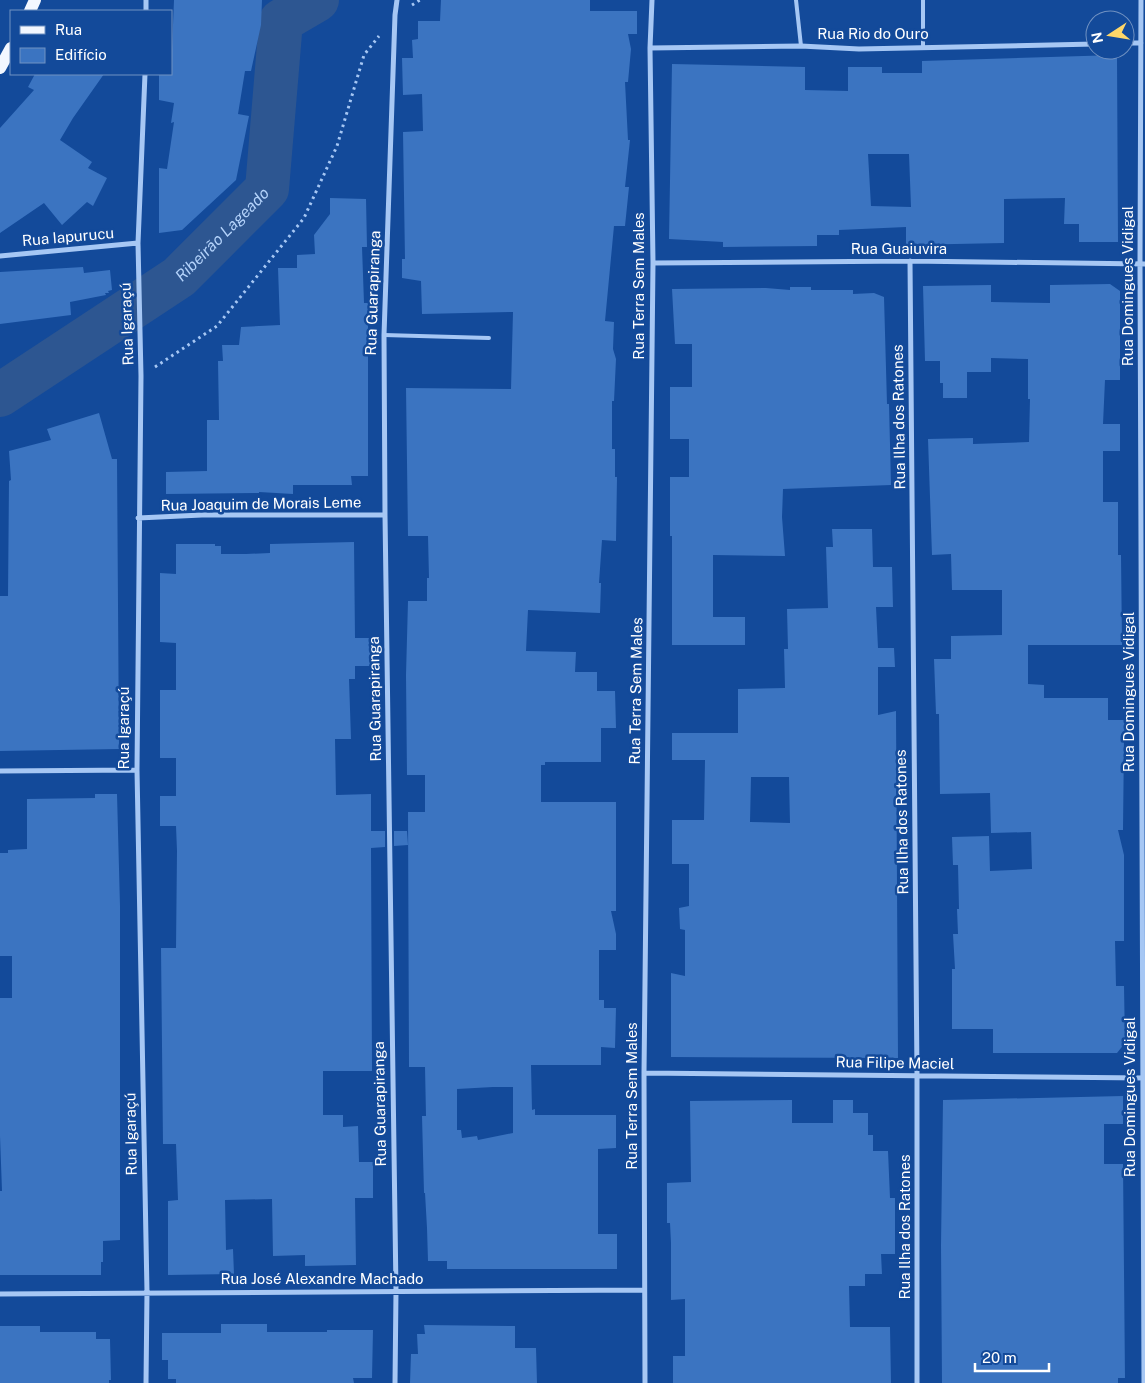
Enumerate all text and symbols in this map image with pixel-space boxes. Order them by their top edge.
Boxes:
legend [10,10,172,75]
north arrow [1085,10,1135,60]
text: Rua [55,21,82,38]
street label: Rua Rio do Ouro [817,25,929,42]
text: N [1088,31,1106,45]
text: Edifício [55,46,107,63]
water label: Ribeirão Lageado [171,183,273,285]
street label: Rua Domingues Vidigal [1119,206,1136,366]
street label: Rua Terra Sem Males [630,212,647,360]
street label: Rua Iapurucu [21,224,115,249]
street label: Rua Guarapiranga [362,230,383,356]
street label: Rua Guaiuvira [851,240,947,257]
street label: Rua Igaraçú [117,282,136,366]
street label: Rua Ilha dos Ratones [889,344,908,490]
street label: Rua Joaquim de Morais Leme [160,493,362,514]
street label: Rua Domingues Vidigal [1120,612,1137,772]
street label: Rua Terra Sem Males [626,617,645,765]
street label: Rua Guarapiranga [365,636,384,762]
street label: Rua Igaraçú [115,687,132,769]
street label: Rua Ilha dos Ratones [892,749,911,895]
street label: Rua Domingues Vidigal [1121,1017,1138,1177]
street label: Rua Terra Sem Males [623,1022,640,1170]
street label: Rua Guarapiranga [370,1041,389,1167]
street label: Rua Filipe Maciel [835,1053,955,1072]
street label: Rua Igaraçú [121,1092,140,1176]
street label: Rua Ilha dos Ratones [896,1154,913,1300]
street label: Rua José Alexandre Machado [220,1270,424,1287]
scale bar [975,1340,1049,1372]
text: 20 m [982,1349,1017,1366]

